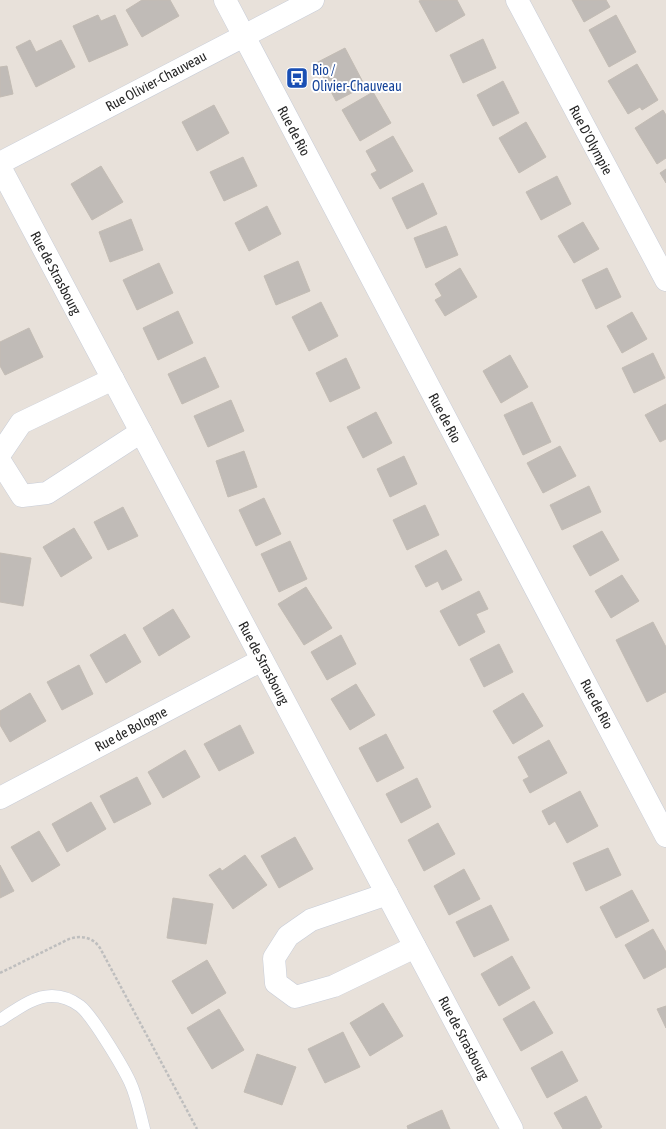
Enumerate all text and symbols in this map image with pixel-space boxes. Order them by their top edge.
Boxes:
street label: Rue Olivier-Chauveau [103,48,209,114]
place label: Rio / Olivier-Chauveau [312,62,402,94]
bus stop icon: Rio / Olivier-Chauveau [284,65,310,91]
street label: Rue D'Olympie [566,103,616,177]
street label: Rue de Rio [274,104,314,158]
street label: Rue de Strasbourg [27,229,85,317]
street label: Rue de Rio [425,391,465,445]
street label: Rue de Strasbourg [235,619,293,707]
street label: Rue de Rio [577,677,617,731]
street label: Rue de Bologne [92,703,170,755]
street label: Rue de Strasbourg [435,994,493,1082]

